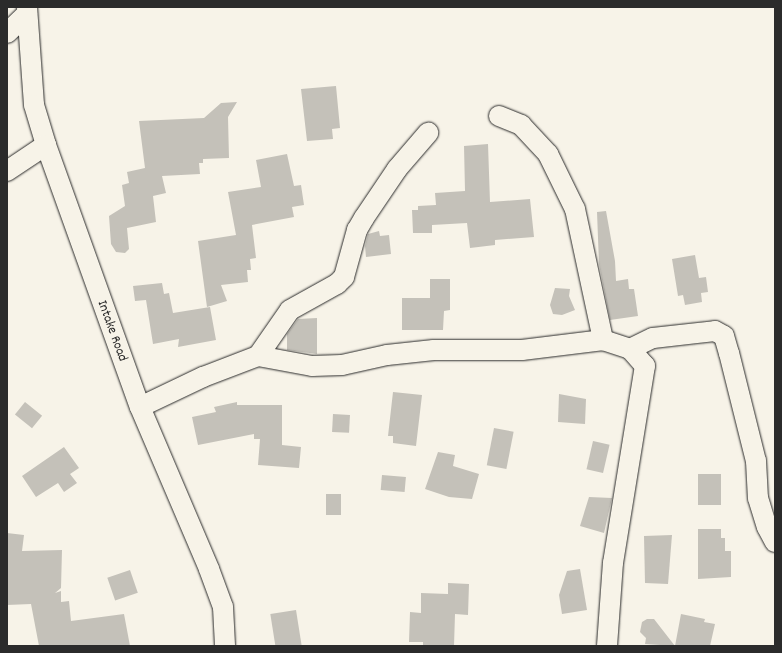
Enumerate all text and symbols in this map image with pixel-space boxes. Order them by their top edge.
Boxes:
street label: Intake Road [93,298,131,364]

